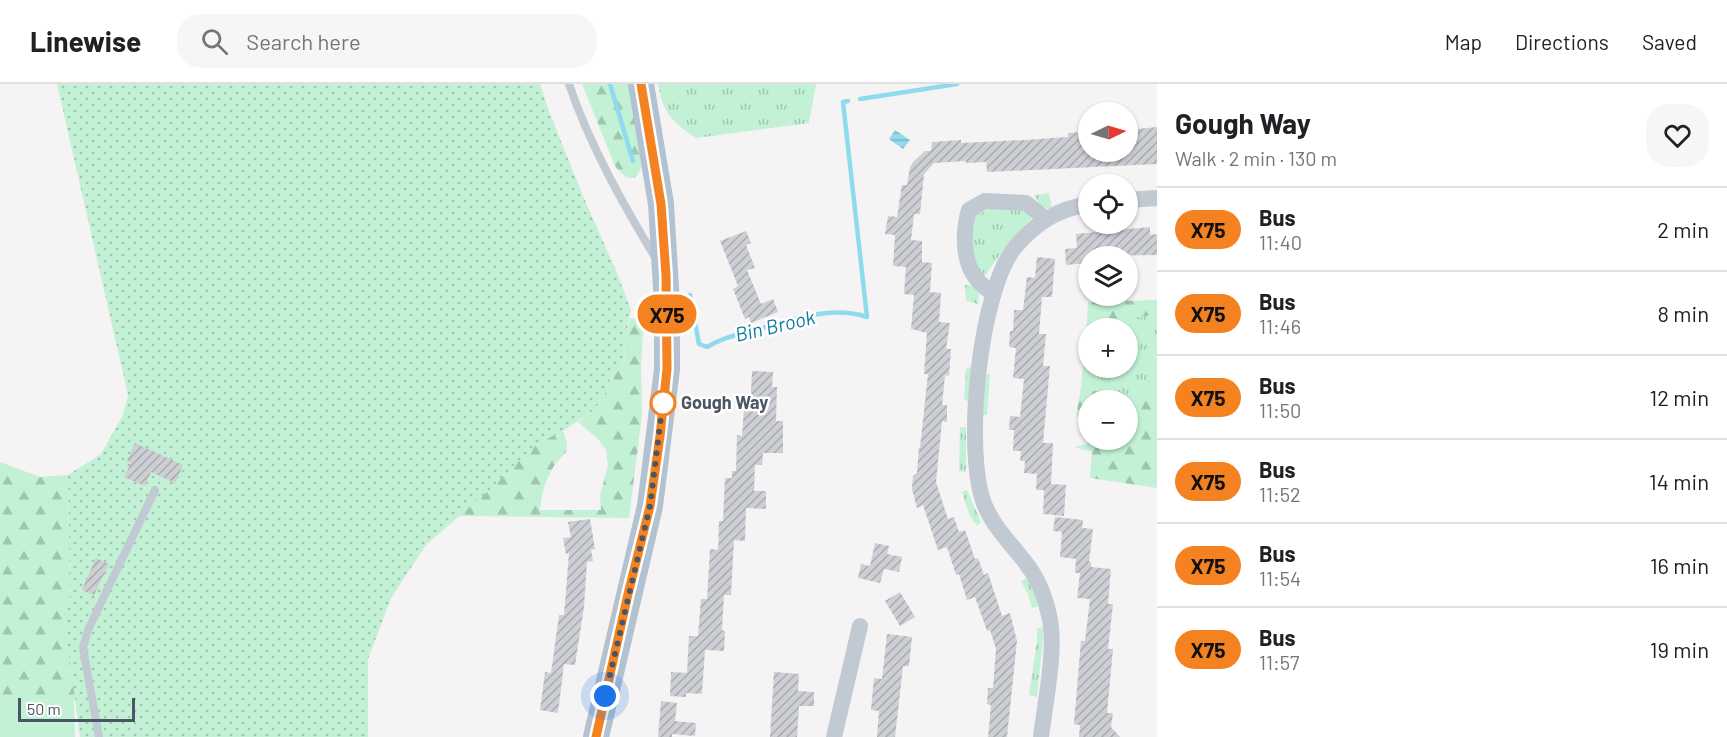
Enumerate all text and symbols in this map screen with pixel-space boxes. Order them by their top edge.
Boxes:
search box [177,14,597,68]
text: Linewise [30,24,141,58]
icon: search [198,25,231,58]
text: Search here [246,28,361,54]
text: Map [1445,29,1482,54]
text: Directions [1515,29,1609,54]
text: Saved [1642,29,1697,54]
north arrow [1078,102,1138,162]
map controls [1078,102,1138,450]
button: heart [1646,104,1709,167]
text: Gough Way [1175,106,1311,140]
text: Walk · 2 min · 130 m [1175,146,1337,170]
button: locate [1078,174,1138,234]
text: Bus [1259,204,1296,230]
text: 2 min [1657,216,1709,242]
text: X75 [1191,217,1226,242]
text: 11:40 [1259,230,1302,254]
button: layers [1078,246,1138,306]
text: Bus [1259,288,1296,314]
line badge: X75 [632,294,702,334]
text: 8 min [1657,300,1709,326]
text: X75 [1191,301,1226,326]
text: X75 [650,302,685,327]
water label: Bin Brook [732,304,817,346]
text: 11:46 [1259,314,1301,338]
button: + [1078,318,1138,378]
text: Bus [1259,372,1296,398]
text: 12 min [1649,384,1709,410]
text: X75 [1191,385,1226,410]
marker: Gough Way [650,390,676,416]
button: − [1078,390,1138,450]
place label: Gough Way [681,391,768,413]
text: 11:50 [1259,398,1301,422]
text: Bus [1259,456,1296,482]
text: 14 min [1649,468,1709,494]
text: X75 [1191,469,1226,494]
text: 11:52 [1259,482,1301,506]
text: Bus [1259,540,1296,566]
text: 16 min [1650,552,1709,578]
text: X75 [1191,553,1226,578]
text: 11:54 [1259,566,1301,590]
text: Bus [1259,624,1296,650]
text: 19 min [1650,636,1709,662]
text: X75 [1191,637,1226,662]
text: 11:57 [1259,650,1300,674]
your location [590,681,620,711]
scale bar [18,695,135,722]
text: 50 m [27,699,61,718]

